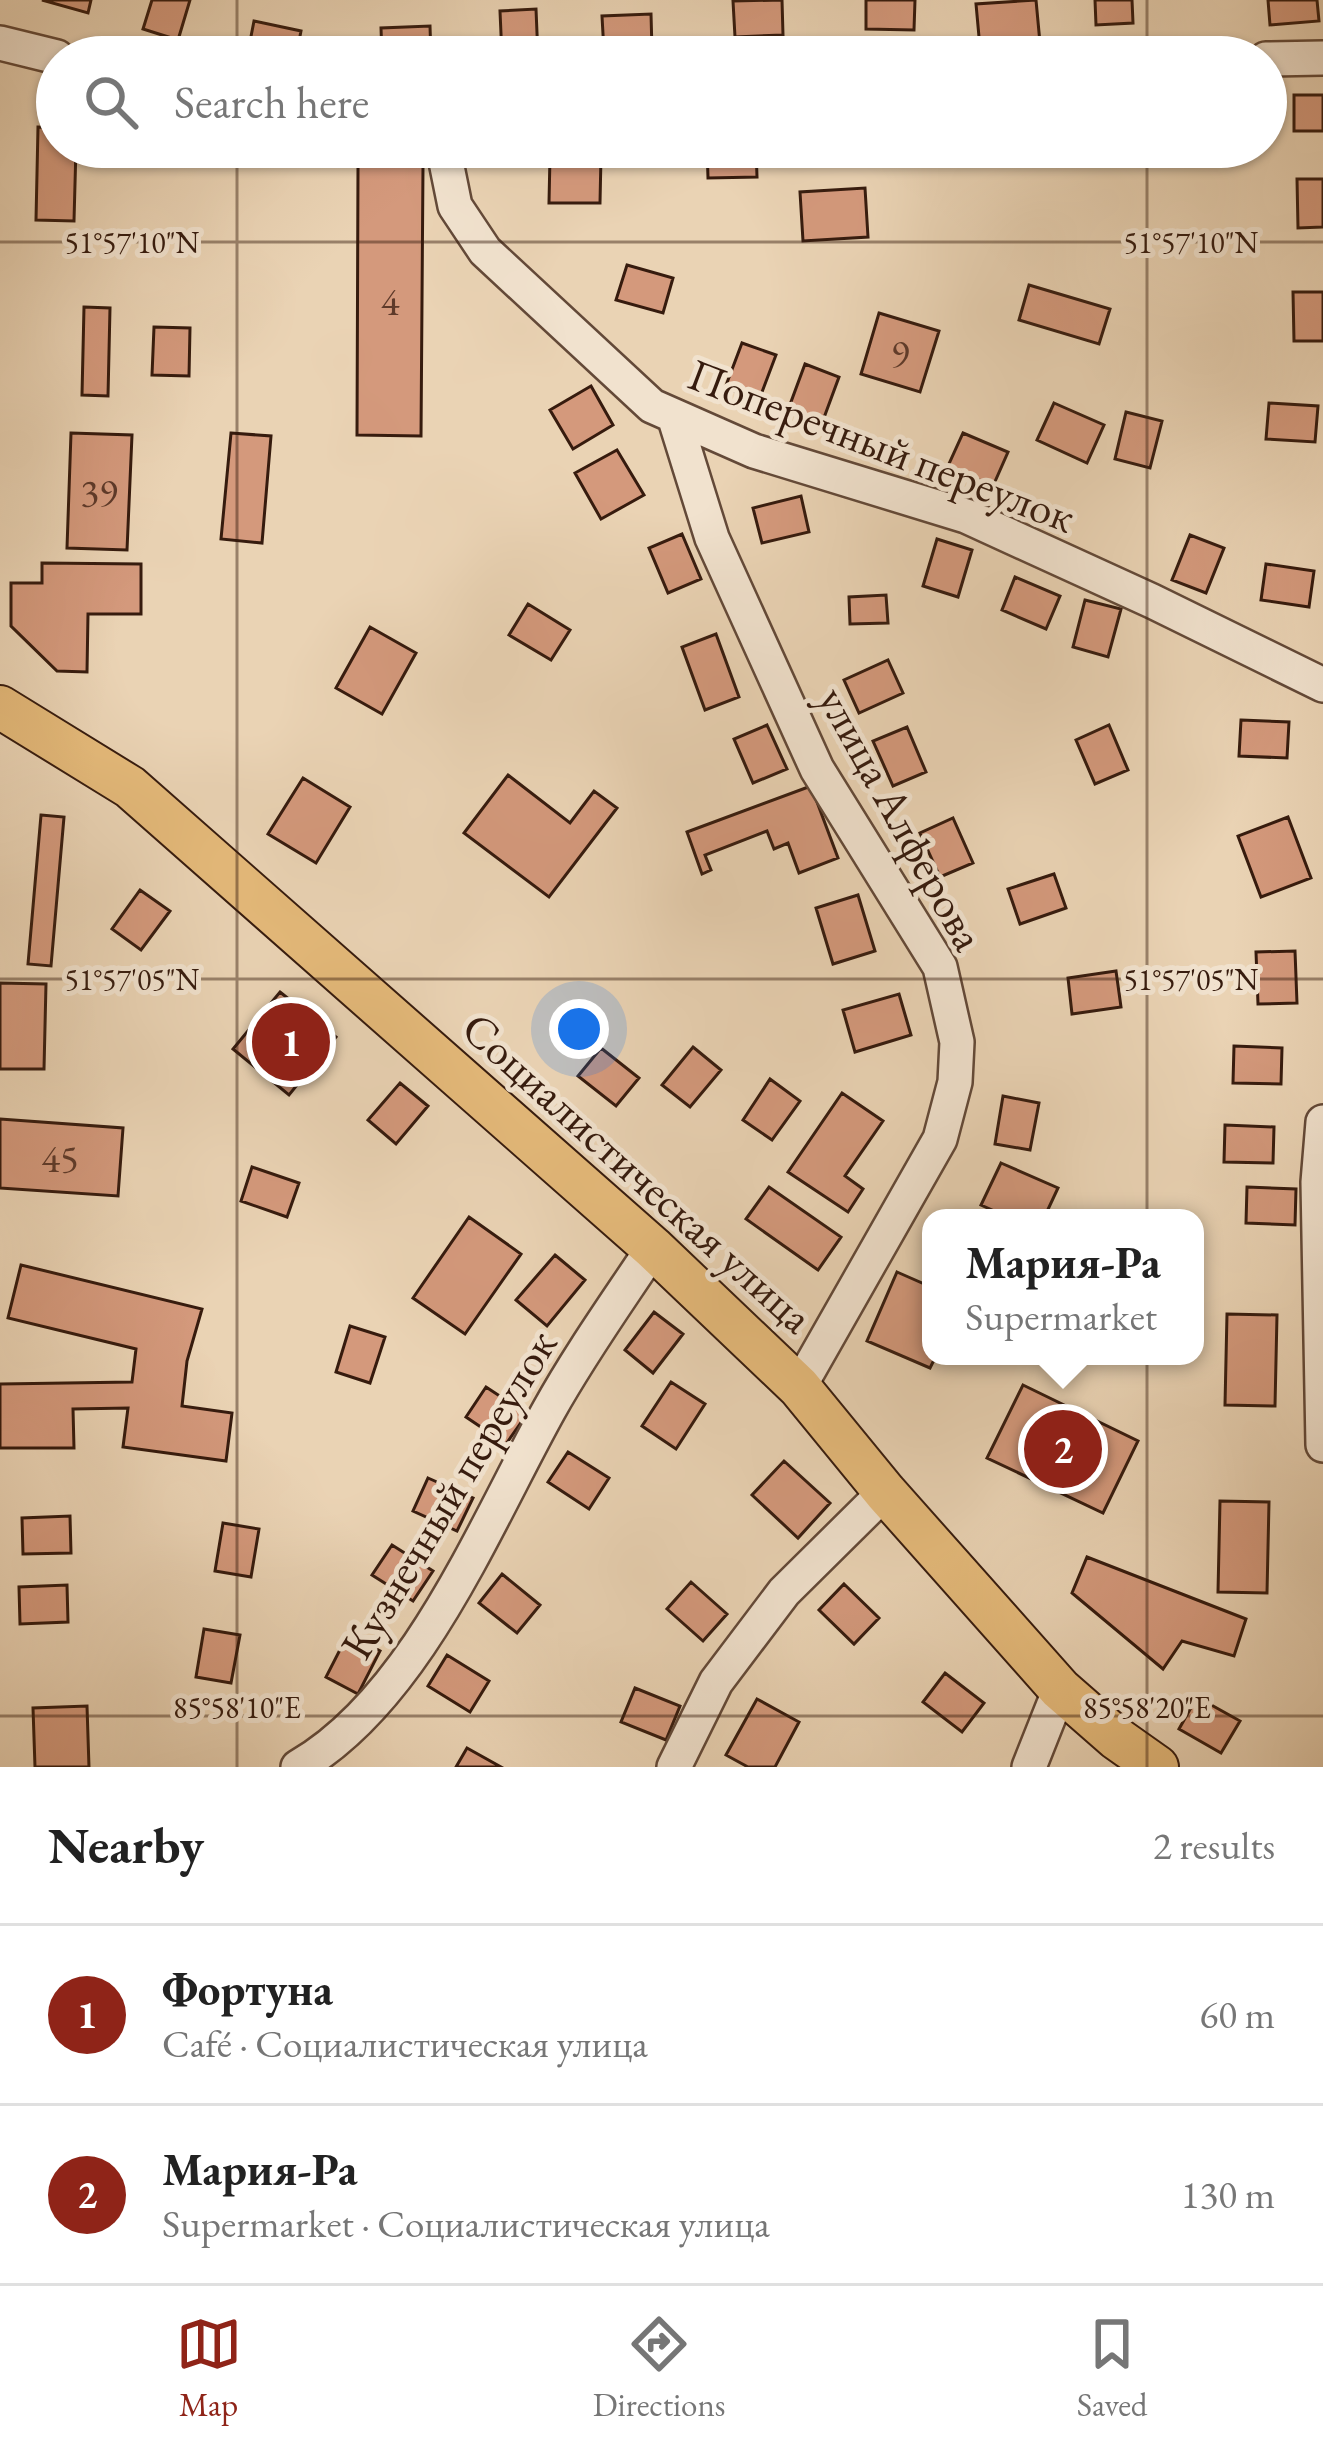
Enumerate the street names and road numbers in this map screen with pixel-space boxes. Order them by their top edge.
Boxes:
street label: Поперечный переулок [680,345,1084,545]
street label: улица Алферова [806,676,999,960]
street label: Социалистическая улица [450,999,826,1345]
street label: Кузнечный переулок [327,1319,569,1669]

